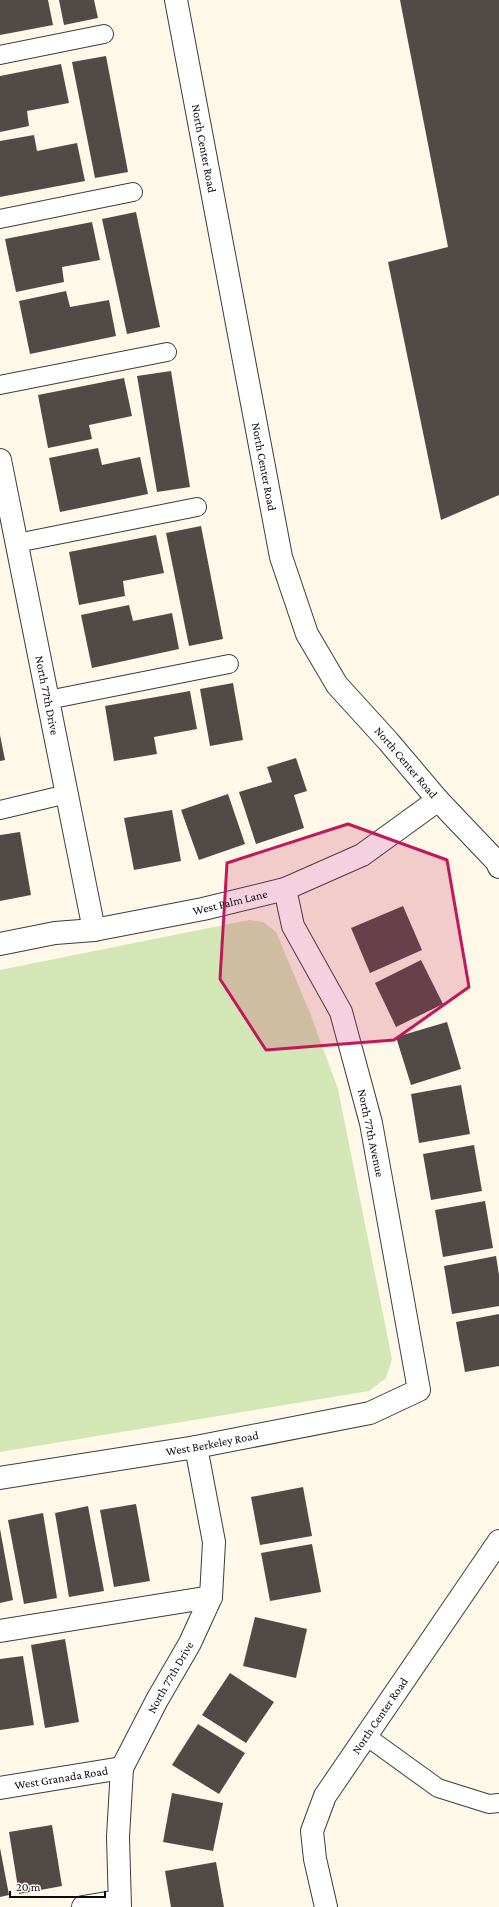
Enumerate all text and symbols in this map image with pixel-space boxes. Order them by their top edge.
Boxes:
street label: North Center Road [189,103,219,194]
street label: North Center Road [249,421,279,513]
street label: North 77th Drive [32,654,62,736]
street label: North Center Road [372,724,441,802]
street label: West Palm Lane [191,887,269,918]
street label: North 77th Avenue [355,1088,387,1178]
street label: West Berkeley Road [165,1428,261,1459]
street label: North 77th Drive [144,1639,196,1716]
street label: North Center Road [349,1674,411,1757]
street label: West Granada Road [13,1763,110,1793]
scale bar [10,1873,105,1899]
text: 20 m [16,1880,41,1894]

